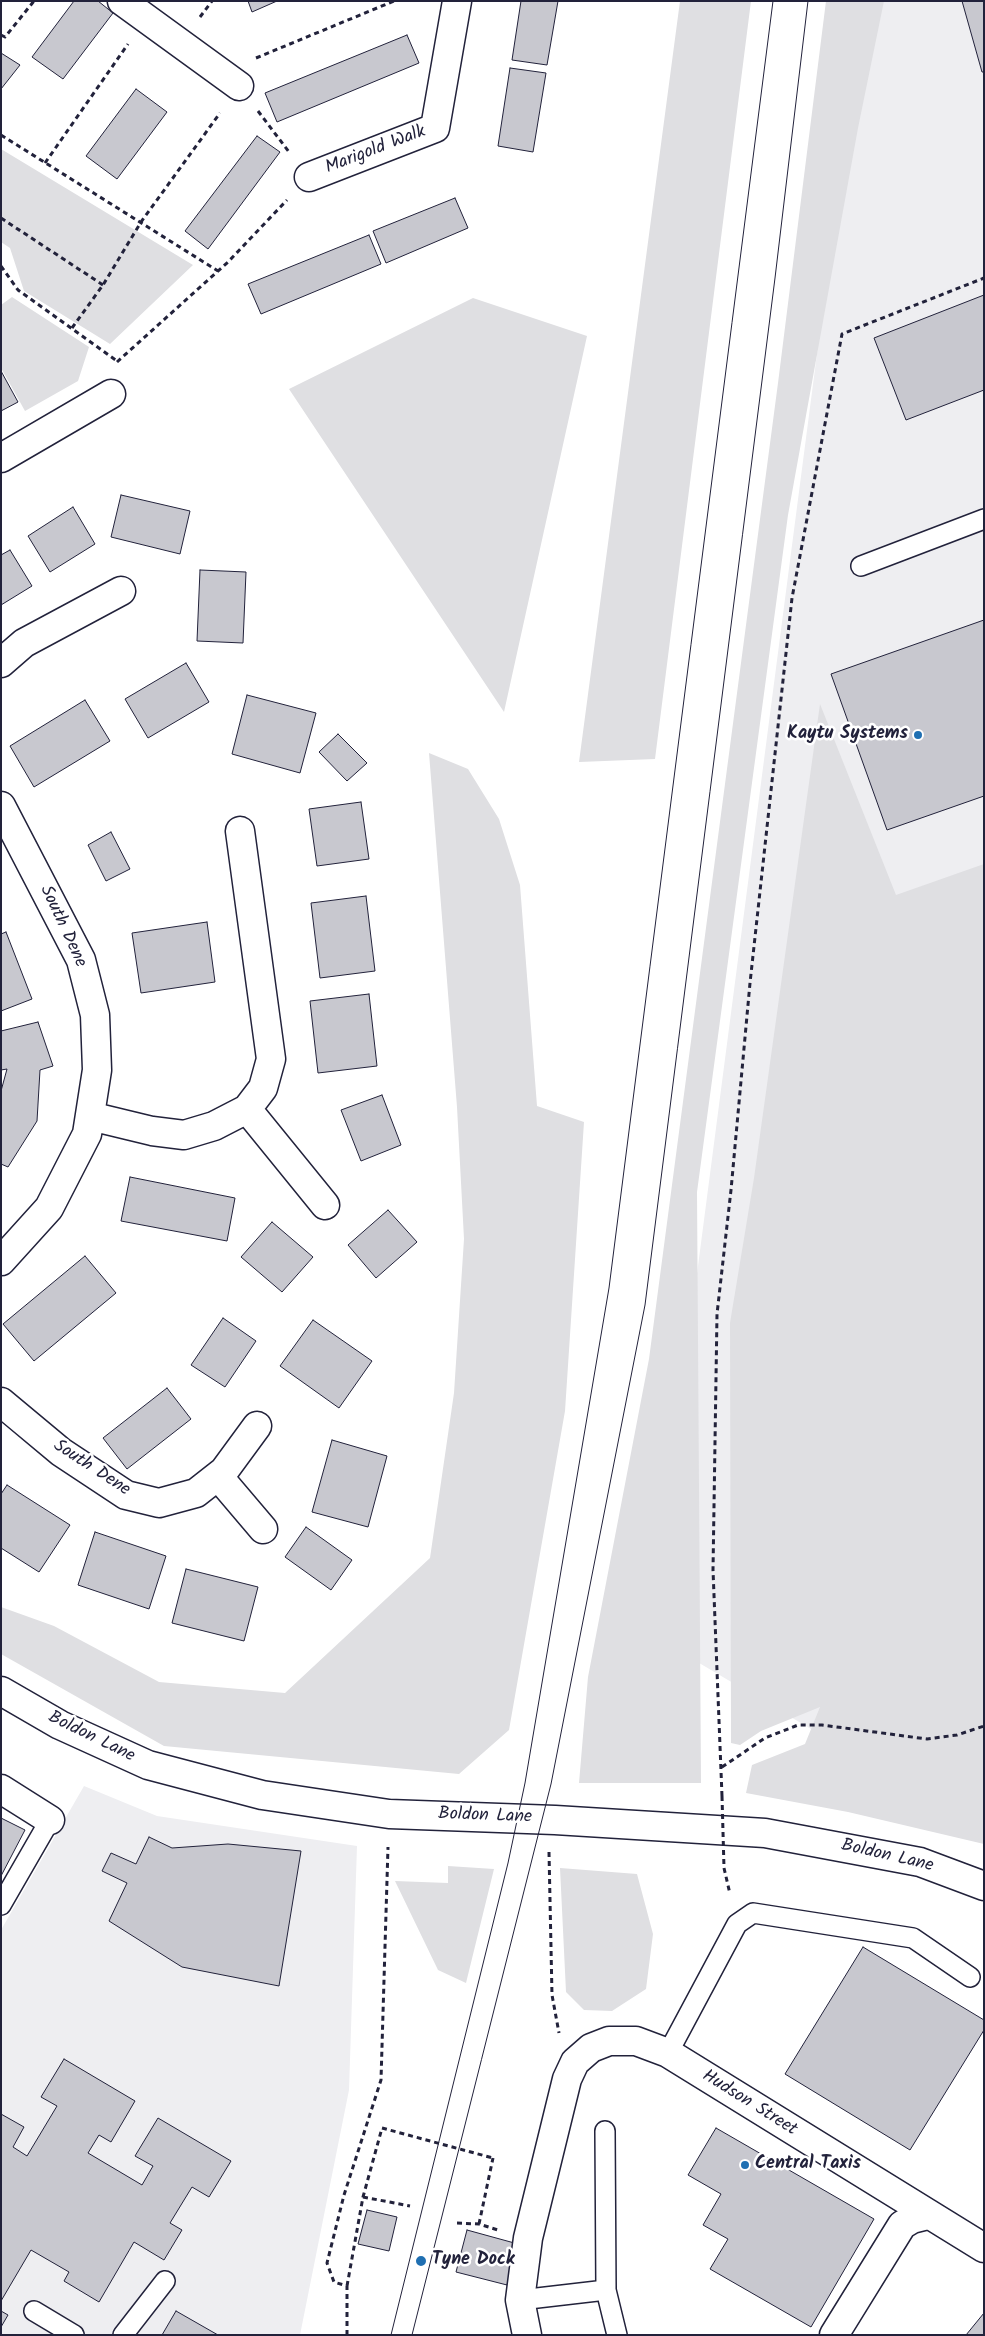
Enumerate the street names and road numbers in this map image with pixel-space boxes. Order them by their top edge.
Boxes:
street label: Marigold Walk [323,122,429,180]
street label: South Dene [34,883,90,971]
street label: South Dene [48,1436,134,1502]
street label: Boldon Lane [44,1708,138,1768]
street label: Boldon Lane [438,1805,532,1829]
street label: Boldon Lane [839,1836,935,1878]
street label: Hudson Street [697,2066,801,2142]

